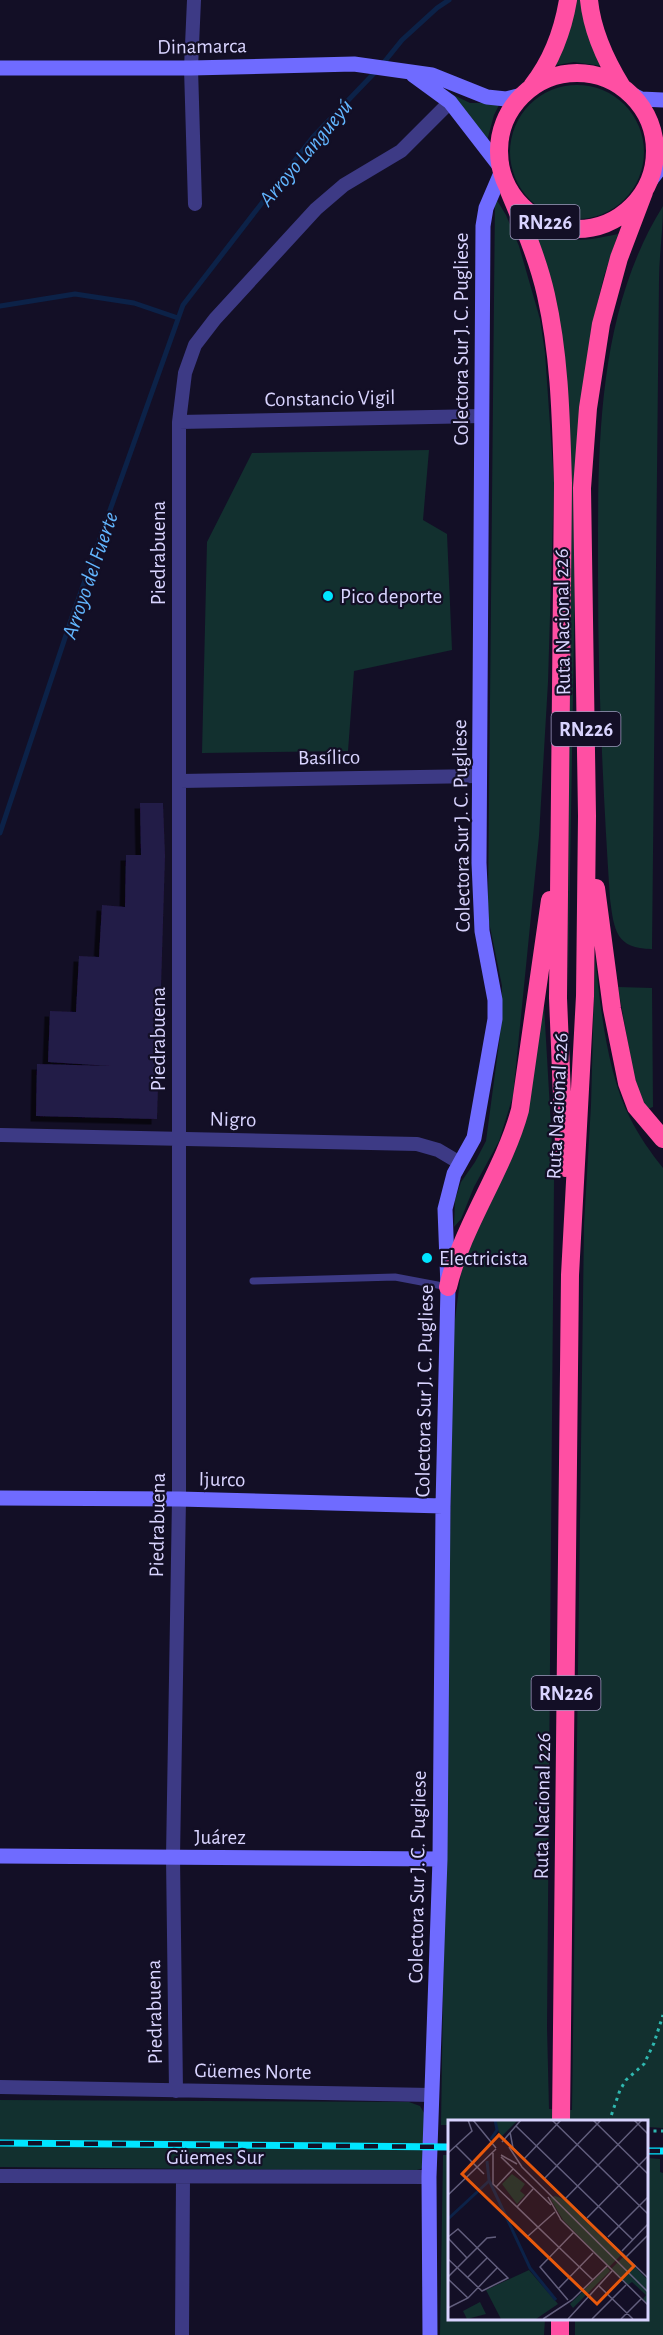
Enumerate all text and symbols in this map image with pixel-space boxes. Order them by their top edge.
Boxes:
street label: Dinamarca [157,35,247,58]
water label: Arroyo Langueyú [254,95,357,211]
road number: RN226 [510,205,580,239]
street label: Colectora Sur J. C. Pugliese [451,233,472,445]
street label: Constancio Vigil [265,387,395,410]
street label: Piedrabuena [148,500,169,605]
water label: Arroyo del Fuerte [58,509,122,642]
street label: Ruta Nacional 226 [551,548,574,696]
place label: Pico deporte [340,586,442,607]
marker: Pico deporte [321,589,335,603]
road number: RN226 [552,712,620,746]
street label: Colectora Sur J. C. Pugliese [449,719,474,933]
street label: Basílico [298,746,360,769]
street label: Piedrabuena [148,986,169,1091]
street label: Ruta Nacional 226 [543,1032,572,1180]
street label: Nigro [209,1109,257,1130]
place label: Electricista [439,1248,528,1269]
marker: Electricista [420,1251,434,1265]
street label: Colectora Sur J. C. Pugliese [412,1284,437,1498]
street label: Ijurco [198,1469,246,1490]
street label: Piedrabuena [146,1472,169,1577]
road number: RN226 [532,1676,600,1710]
street label: Ruta Nacional 226 [531,1732,554,1880]
street label: Colectora Sur J. C. Pugliese [405,1770,430,1984]
street label: Juárez [194,1827,246,1848]
street label: Piedrabuena [143,1959,166,2064]
street label: Güemes Norte [194,2060,312,2083]
inset map [448,2120,648,2320]
street label: Güemes Sur [166,2147,264,2168]

